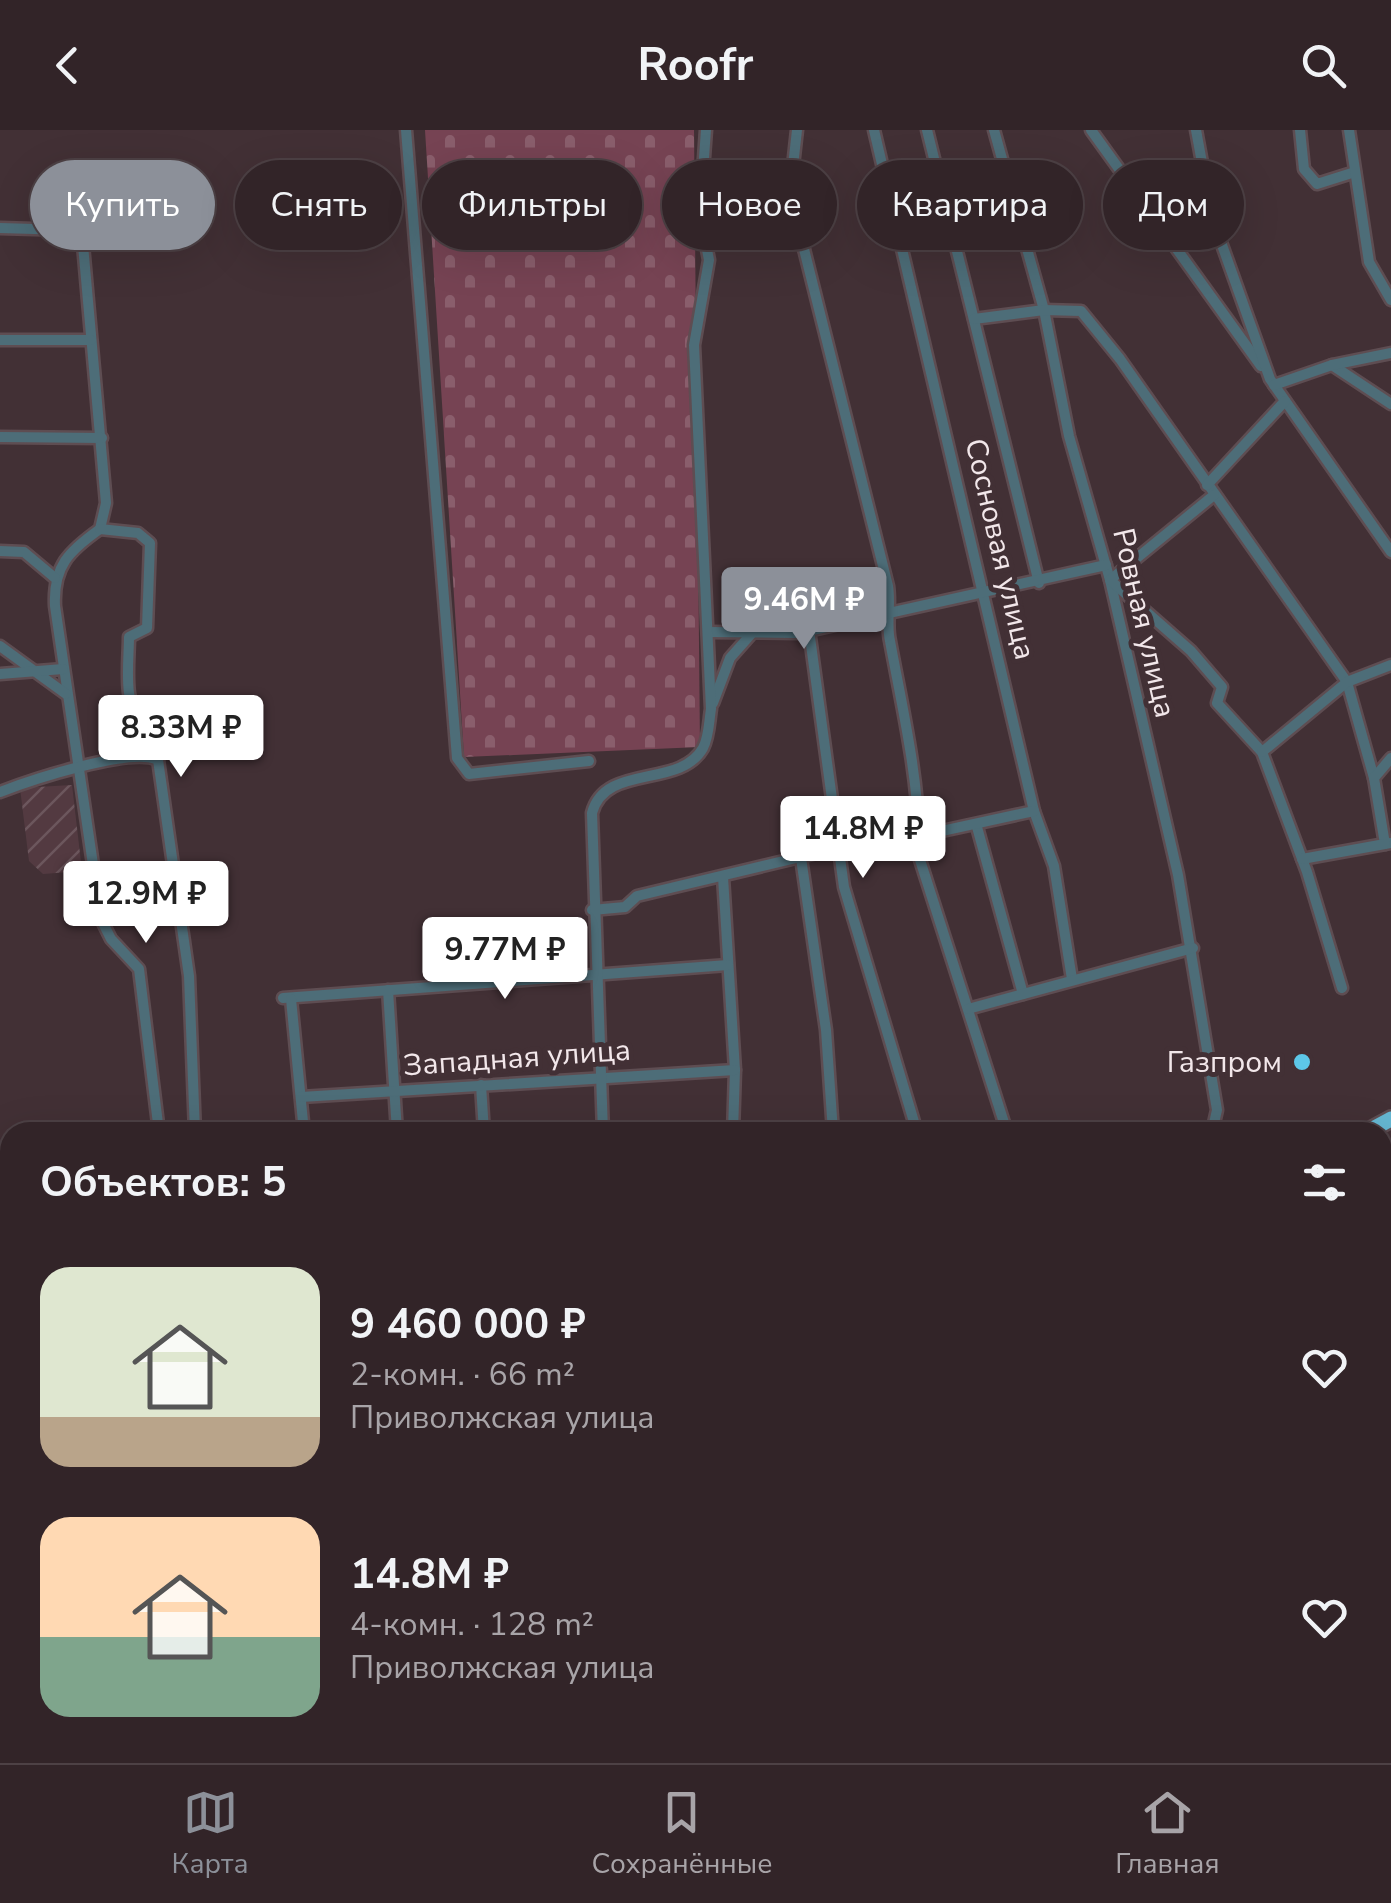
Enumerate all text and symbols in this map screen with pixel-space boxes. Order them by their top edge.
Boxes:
text: Roofr [638,35,753,96]
icon: back [40,38,95,93]
icon: search [1296,38,1351,93]
chip: Купить [30,160,215,250]
chip: Снять [235,160,402,250]
chip: Фильтры [422,160,642,250]
chip: Новое [662,160,837,250]
chip: Квартира [857,160,1083,250]
chip: Дом [1103,160,1244,250]
street label: Сосновая улица [955,434,1045,664]
street label: Ровная улица [1102,524,1186,722]
pin: 9.46M ₽ [712,567,896,652]
text: 9.46M ₽ [743,578,865,621]
pin: 8.33M ₽ [89,695,273,780]
text: 8.33M ₽ [120,706,242,749]
pin: 14.8M ₽ [771,796,955,881]
text: 14.8M ₽ [802,807,924,850]
pin: 12.9M ₽ [54,861,238,946]
text: 12.9M ₽ [85,872,207,915]
pin: 9.77M ₽ [413,917,597,1002]
text: 9.77M ₽ [444,928,566,971]
street label: Западная улица [402,1030,632,1086]
place label: Газпром [1167,1042,1282,1083]
marker: Газпром [1291,1051,1313,1073]
text: Объектов: 5 [40,1154,286,1211]
icon: filters [1297,1155,1352,1210]
text: 9 460 000 ₽ [350,1296,586,1353]
icon: home [120,1307,240,1427]
icon: heart [1297,1340,1352,1395]
text: 2-комн. · 66 m² [350,1353,575,1396]
text: Приволжская улица [350,1396,655,1439]
text: 14.8M ₽ [350,1546,509,1603]
icon: home [120,1557,240,1677]
icon: heart [1297,1590,1352,1645]
text: 4-комн. · 128 m² [350,1603,594,1646]
text: Приволжская улица [350,1646,655,1689]
tab: Карта [171,1785,249,1883]
tab: Сохранённые [591,1785,772,1883]
tab: Главная [1115,1785,1220,1883]

